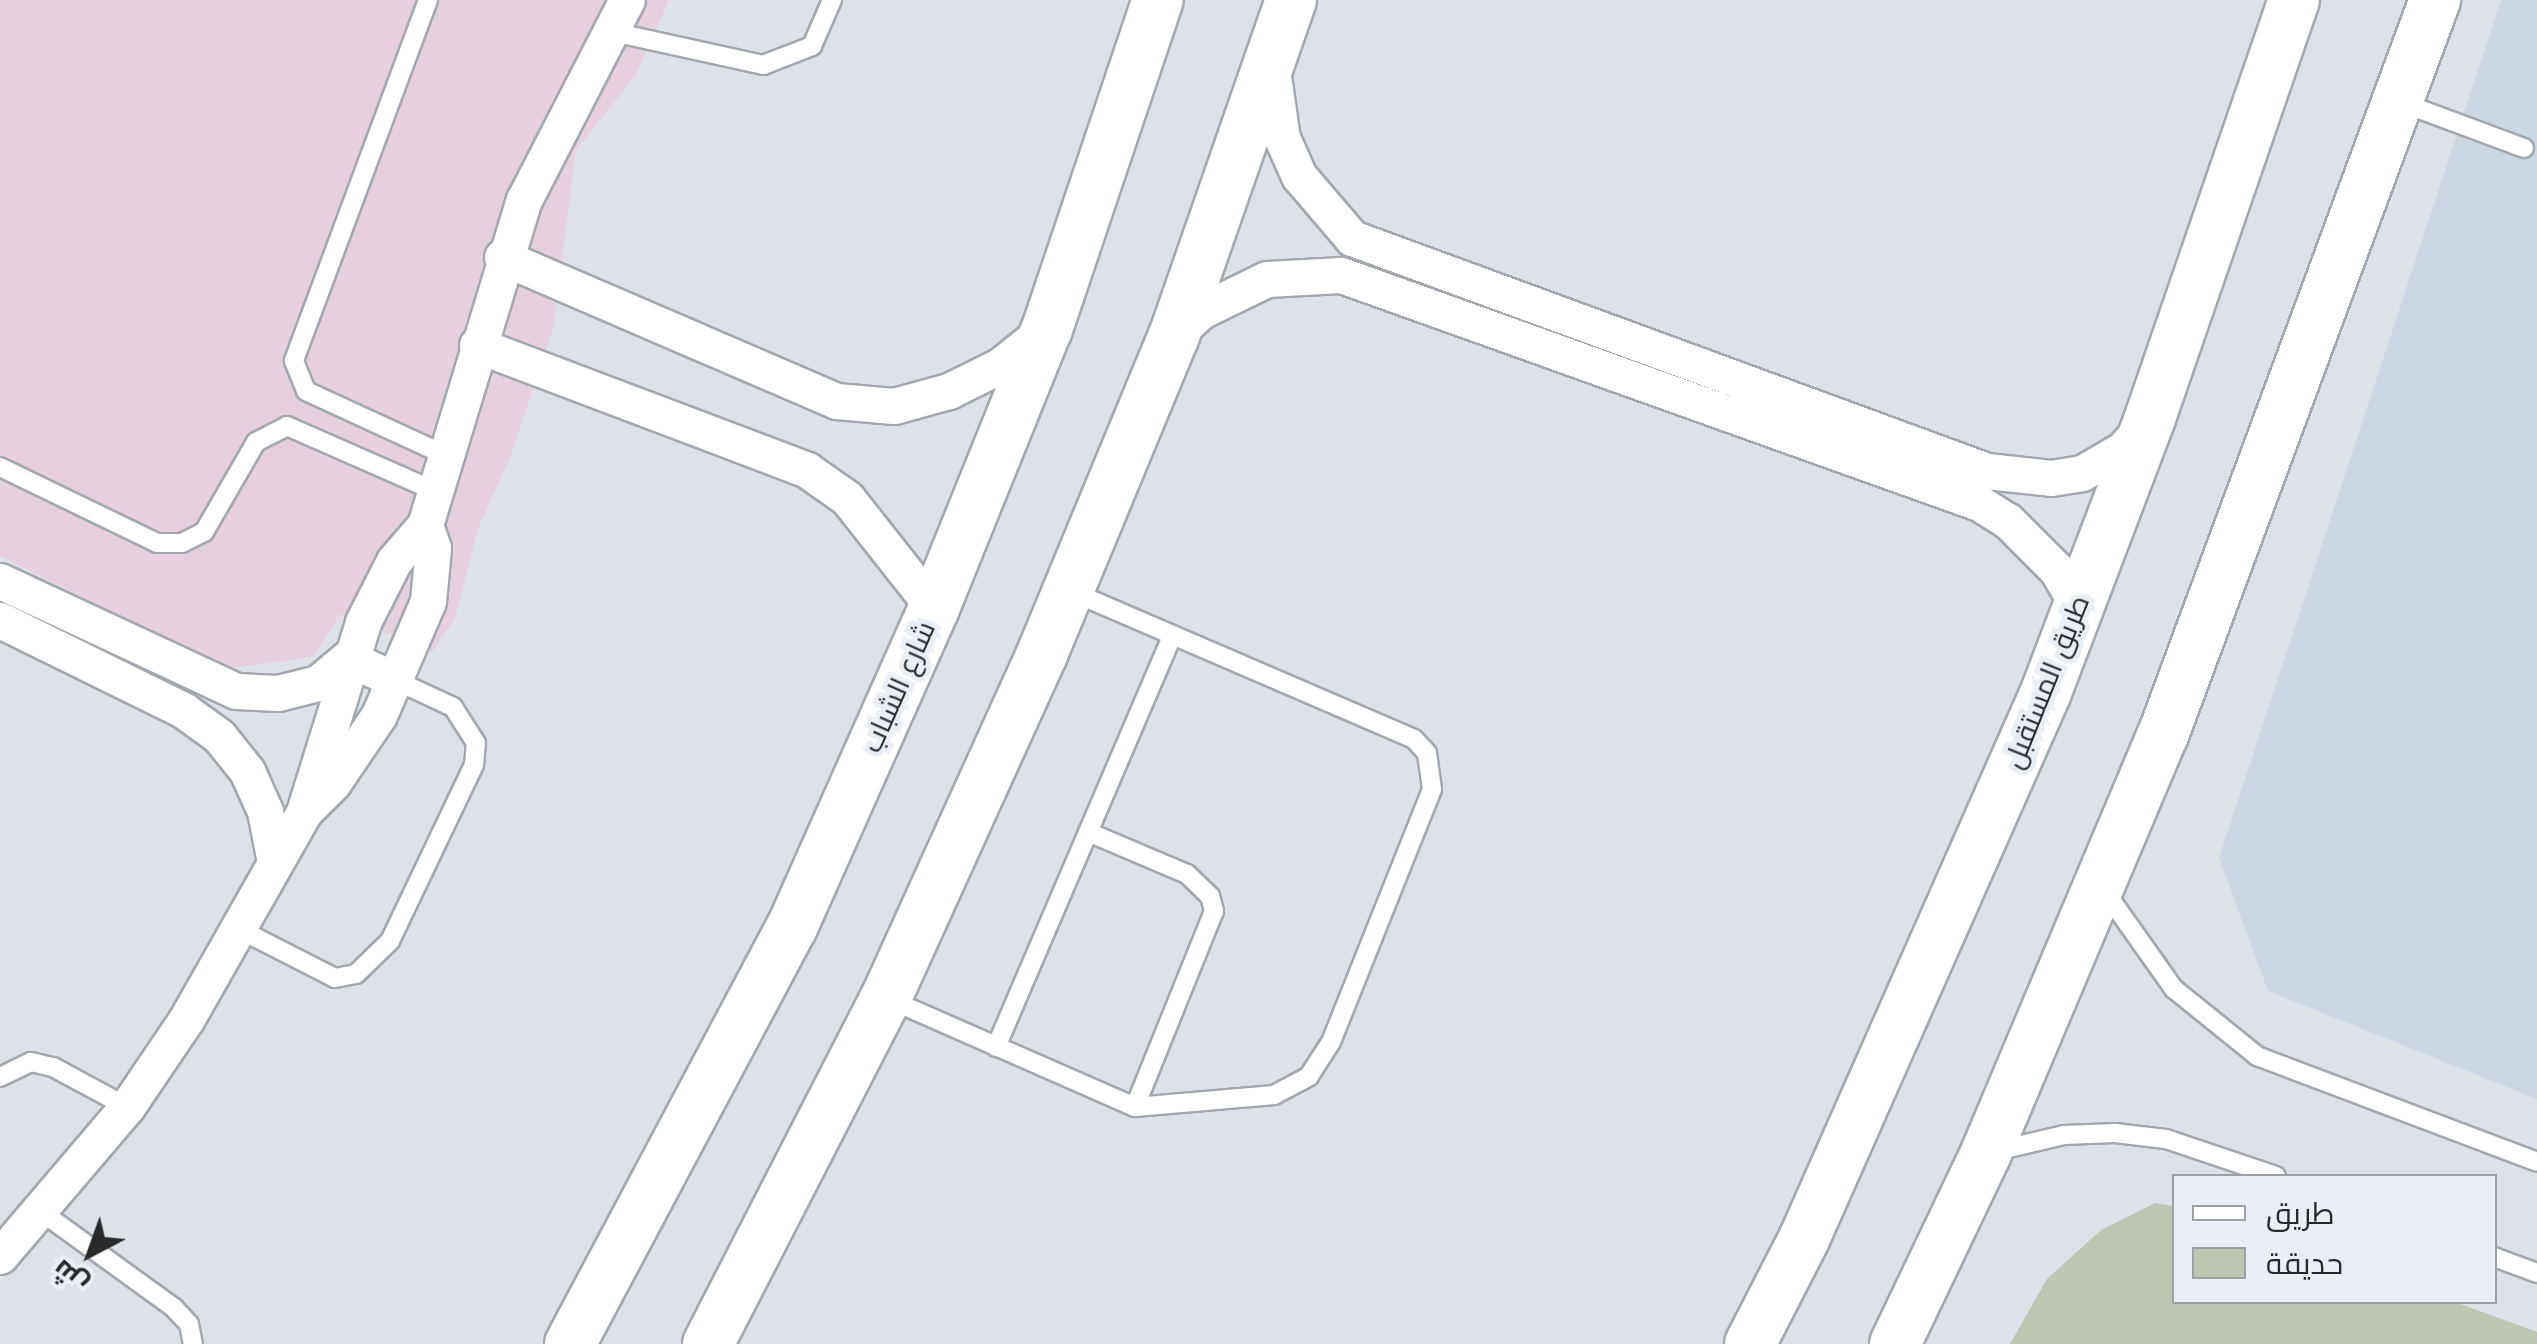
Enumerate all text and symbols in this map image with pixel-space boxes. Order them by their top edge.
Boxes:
street label: طريق المستقبل [1997,590,2097,774]
street label: شارع الشباب [855,616,943,758]
legend [2172,1174,2497,1304]
text: طريق [2266,1197,2335,1230]
north arrow [40,1204,140,1304]
text: حديقة [2266,1247,2343,1280]
text: ش [46,1254,94,1301]

